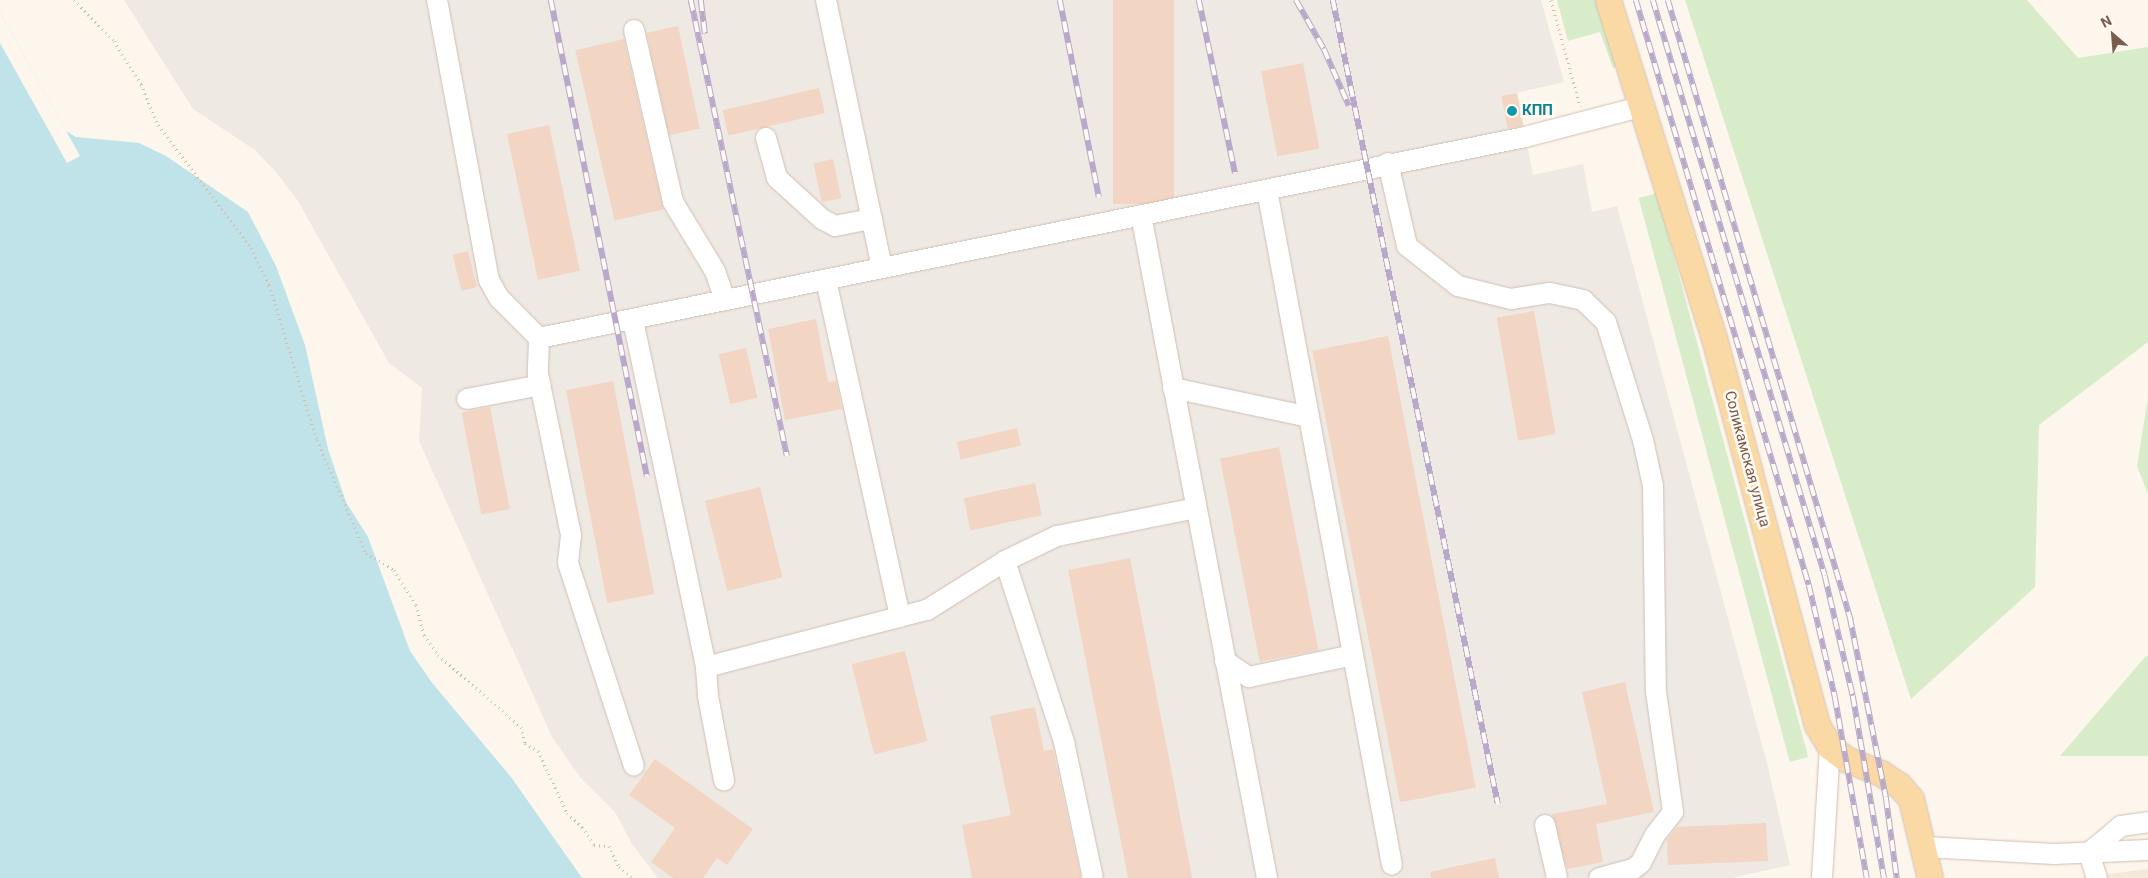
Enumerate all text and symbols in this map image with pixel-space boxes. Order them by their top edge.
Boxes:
north arrow [2088,10,2138,60]
text: N [2098,12,2114,31]
place label: КПП [1522,102,1553,120]
marker: КПП [1506,105,1518,117]
street label: Соликамская улица [1720,389,1774,529]

